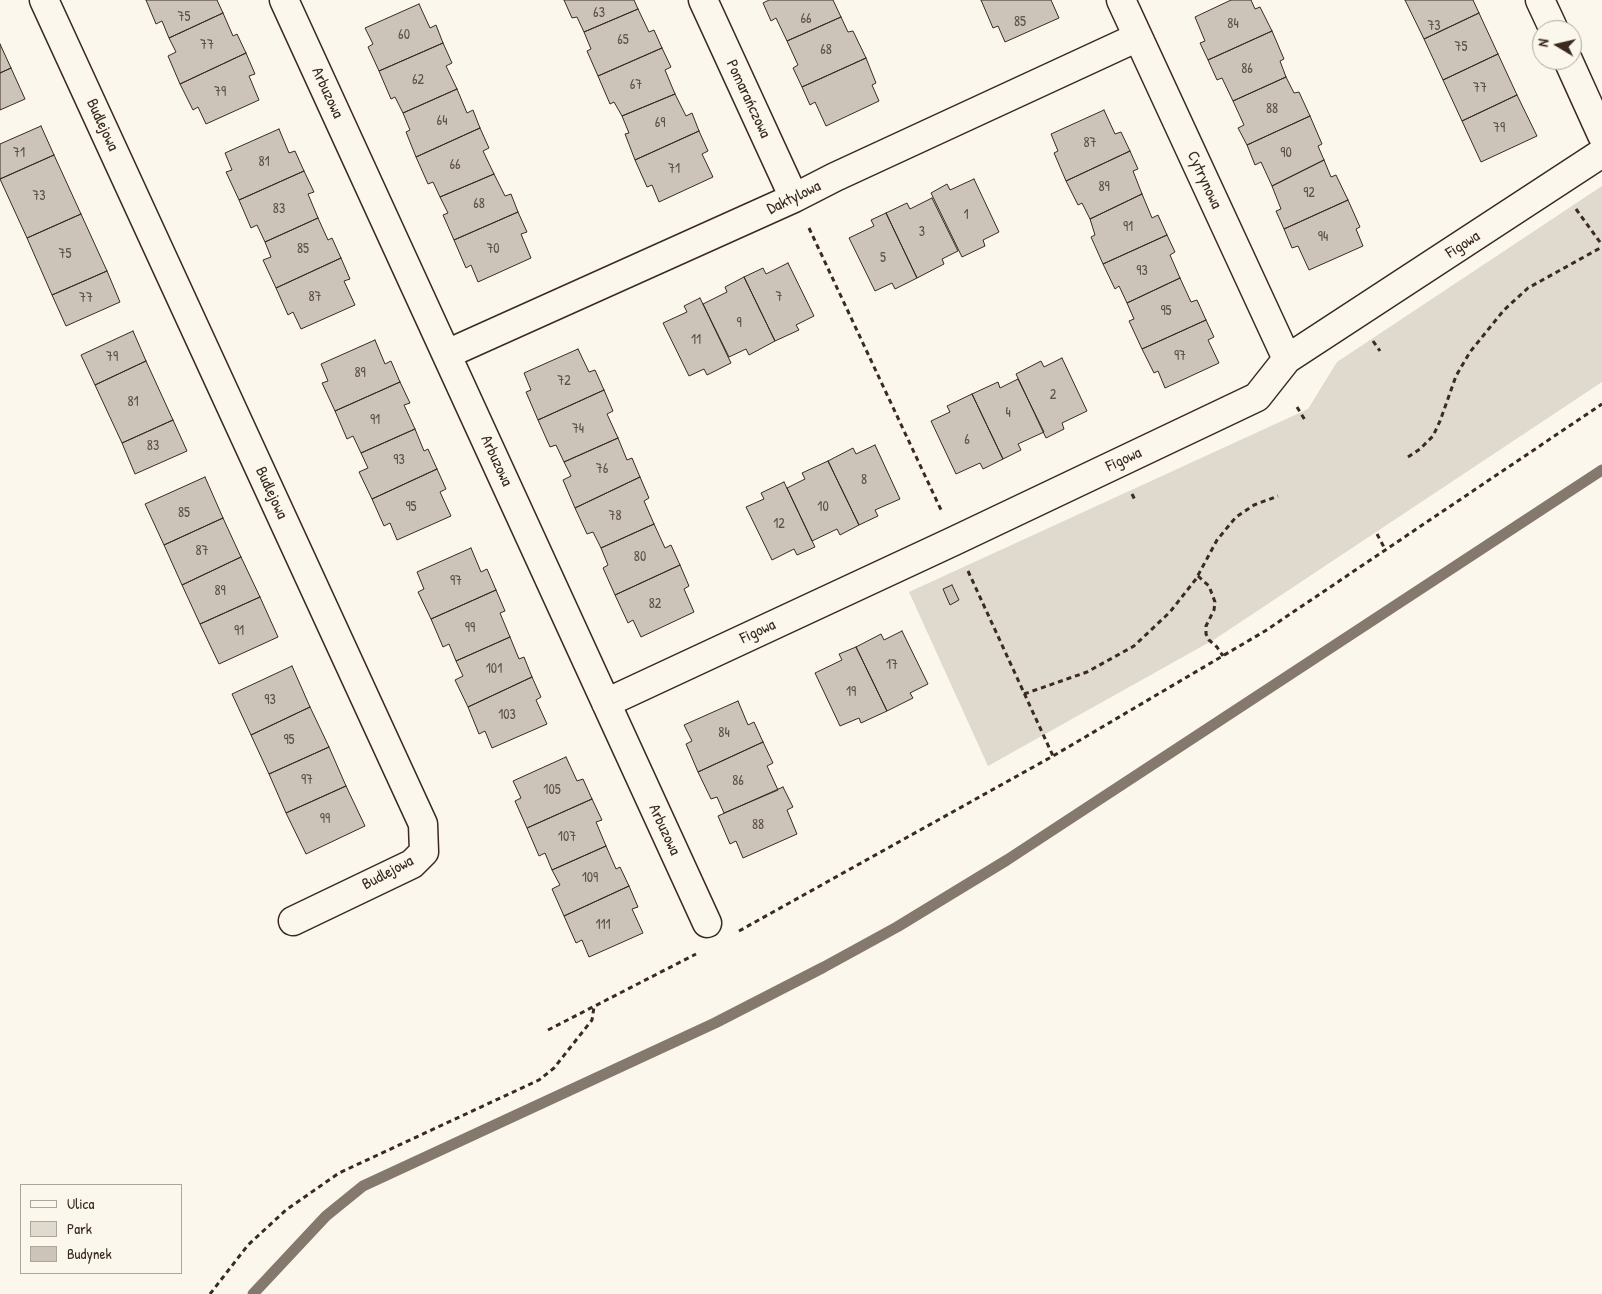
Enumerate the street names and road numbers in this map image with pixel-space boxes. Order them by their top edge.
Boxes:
street label: Pomarańczowa [722,57,774,141]
street label: Arbuzowa [307,65,347,121]
street label: Budlejowa [82,96,122,154]
street label: Cytrynowa [1182,148,1226,212]
street label: Daktylowa [764,177,824,219]
street label: Figowa [1442,227,1484,263]
street label: Arbuzowa [476,433,516,489]
street label: Figowa [1103,444,1145,476]
street label: Budlejowa [251,464,291,522]
street label: Figowa [737,616,779,648]
street label: Arbuzowa [644,802,684,858]
street label: Budlejowa [359,852,417,894]

